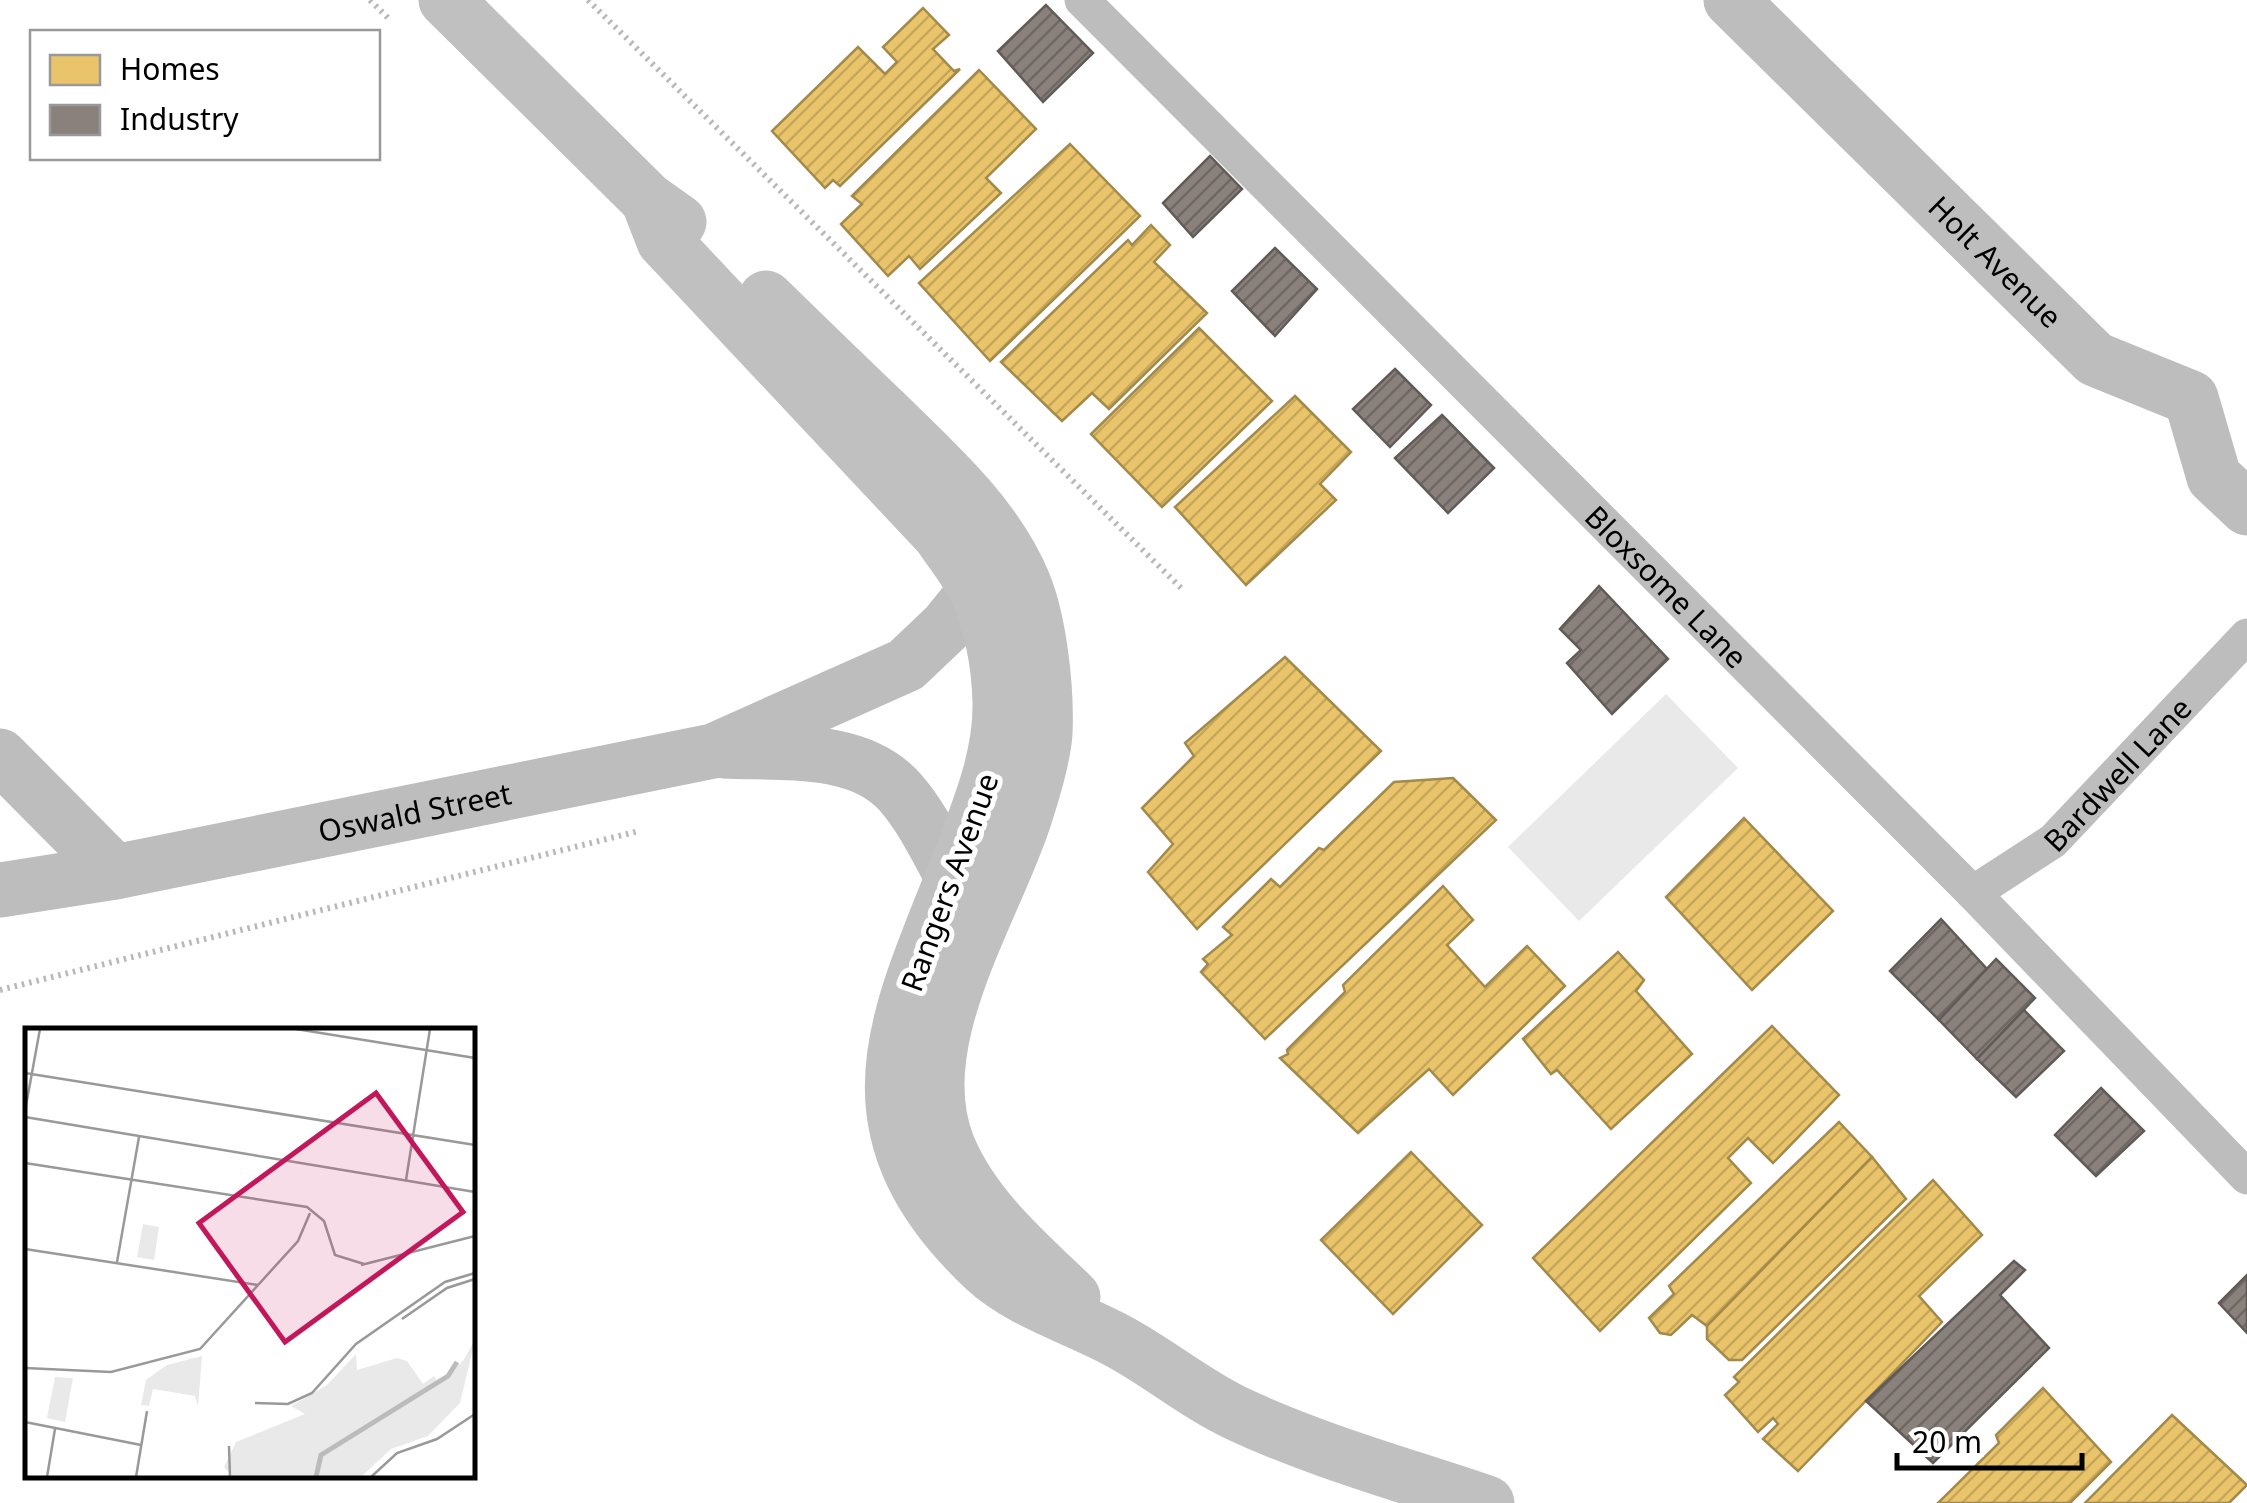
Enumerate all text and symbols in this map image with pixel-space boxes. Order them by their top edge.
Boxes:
legend [30,30,380,160]
text: Homes [120,48,220,89]
text: Industry [120,98,239,139]
street label: Holt Avenue [1920,186,2072,336]
street label: Bloxsome Lane [1577,496,1757,676]
street label: Bardwell Lane [2034,688,2200,860]
street label: Rangers Avenue [891,767,1007,997]
street label: Oswald Street [314,772,515,851]
inset map [25,1028,475,1478]
scale bar [1897,1408,2082,1470]
text: 20 m [1912,1421,1982,1462]

